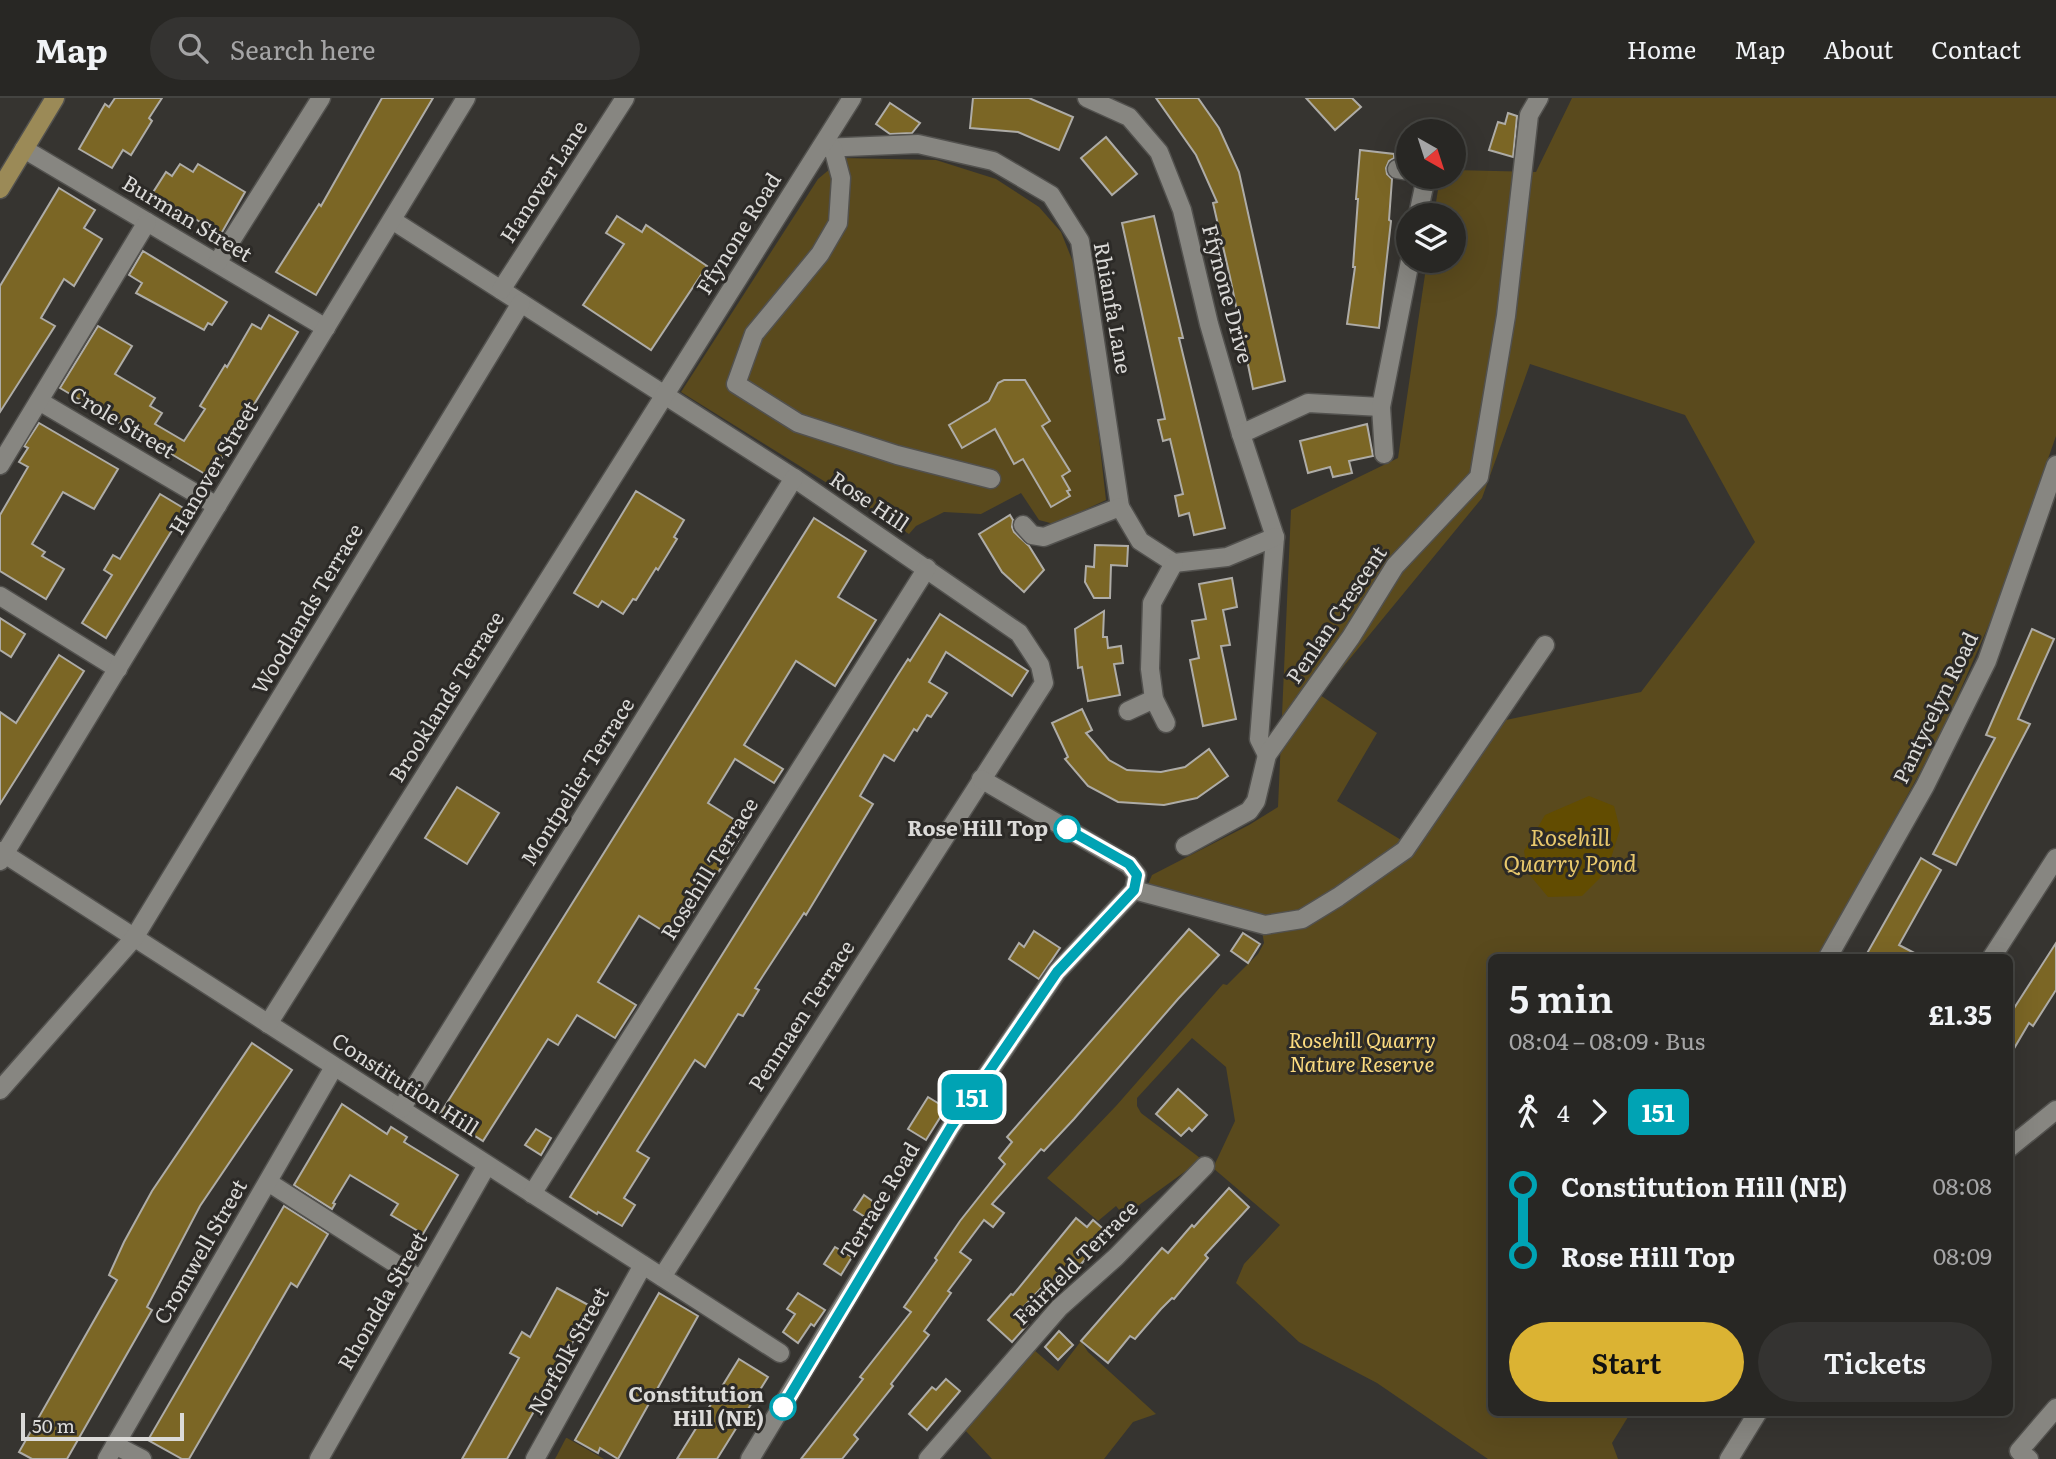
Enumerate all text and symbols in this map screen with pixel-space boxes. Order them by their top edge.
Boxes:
search box [150,17,640,80]
text: Map [35,24,108,73]
icon: search [174,29,212,67]
text: Search here [230,29,376,68]
text: Home [1627,31,1696,66]
text: Map [1734,31,1785,66]
text: About [1823,31,1893,66]
text: Contact [1931,31,2021,66]
street label: Hanover Lane [491,113,593,248]
north arrow [1396,119,1466,189]
map controls [1396,119,1466,273]
street label: Ffynone Road [687,165,787,300]
street label: Burman Street [117,166,260,268]
button: layers [1396,203,1466,273]
street label: Ffynone Drive [1196,220,1263,367]
street label: Rhianfa Lane [1088,239,1141,376]
street label: Crole Street [65,377,182,465]
street label: Hanover Street [160,393,264,540]
street label: Rose Hill [824,462,916,538]
street label: Woodlands Terrace [243,516,369,699]
street label: Penlan Crescent [1277,538,1393,689]
street label: Brooklands Terrace [380,604,510,787]
street label: Pantycelyn Road [1884,626,1984,788]
street label: Montpelier Terrace [511,690,640,871]
street label: Rosehill Terrace [652,790,764,945]
place label: Rose Hill Top [907,811,1048,842]
marker: Rose Hill Top [1054,816,1080,842]
water label: Rosehill Quarry Pond [1503,819,1638,879]
street label: Penmaen Terrace [739,933,860,1096]
text: 5 min [1509,968,1613,1025]
text: £1.35 [1928,994,1992,1033]
park label: Rosehill Quarry Nature Reserve [1288,1023,1436,1078]
text: 08:04 – 08:09 · Bus [1509,1023,1705,1057]
street label: Constitution Hill [327,1024,486,1142]
line badge: 151 [932,1074,1012,1120]
text: 151 [956,1079,988,1114]
icon: walk [1509,1093,1547,1131]
icon: forward [1580,1093,1618,1131]
text: 151 [1642,1094,1675,1129]
text: 4 [1557,1095,1570,1129]
street label: Terrace Road [831,1135,925,1264]
text: Constitution Hill (NE) [1561,1166,1847,1205]
text: 08:08 [1932,1168,1992,1202]
street label: Cromwell Street [145,1172,253,1329]
street label: Fairfield Terrace [1005,1192,1144,1331]
street label: Rhondda Street [328,1224,433,1375]
text: Rose Hill Top [1561,1236,1735,1275]
text: 08:09 [1933,1238,1992,1272]
street label: Norfolk Street [519,1279,615,1420]
button: Start [1509,1322,1744,1402]
button: Tickets [1758,1322,1992,1402]
place label: Constitution Hill (NE) [628,1377,764,1432]
marker: Constitution Hill (NE) [770,1394,796,1420]
scale bar [21,1410,184,1442]
text: 50 m [32,1411,75,1439]

